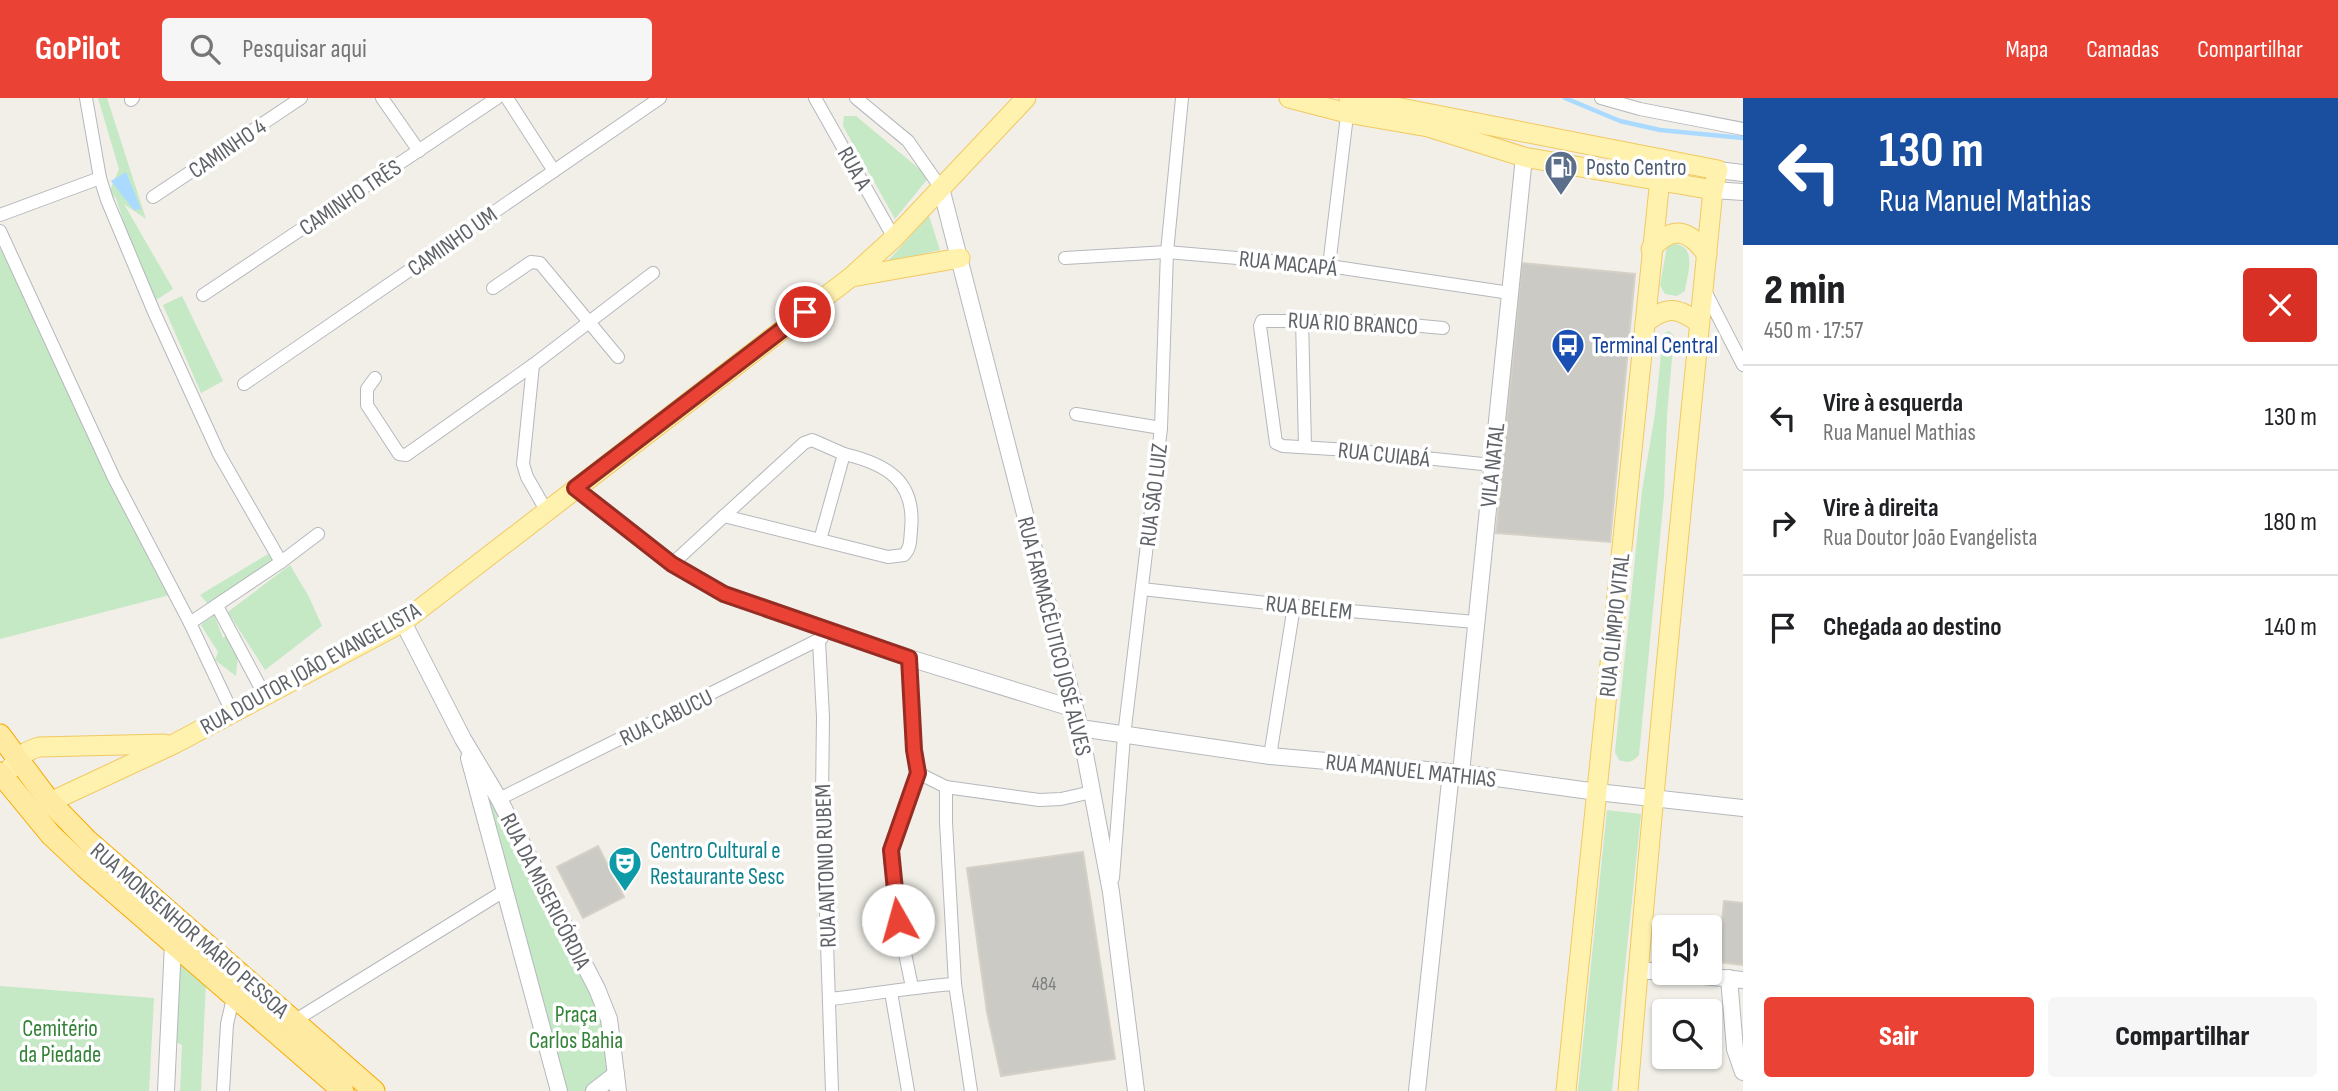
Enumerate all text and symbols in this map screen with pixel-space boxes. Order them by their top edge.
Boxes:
search box [162,18,652,81]
text: GoPilot [35,29,120,69]
icon: search [186,30,224,68]
text: Pesquisar aqui [242,34,367,65]
text: Mapa [2006,35,2048,64]
text: Camadas [2086,35,2159,64]
text: Compartilhar [2197,35,2303,64]
street label: CAMINHO 4 [184,113,272,185]
text: 130 m [1879,122,1984,181]
icon: left [1764,126,1855,217]
street label: RUA A [831,142,877,195]
fuel station icon: Posto Centro [1542,148,1580,197]
street label: CAMINHO TRÊS [294,154,407,242]
place label: Posto Centro [1586,154,1687,182]
text: Rua Manuel Mathias [1879,182,2091,221]
street label: CAMINHO UM [402,201,503,283]
street label: RUA MACAPÁ [1237,245,1339,283]
text: 2 min [1764,265,1845,316]
button: close [2243,268,2317,342]
pin [775,282,835,342]
icon: arrive [786,293,824,331]
street label: RUA RIO BRANCO [1287,307,1419,341]
text: 450 m · 17:57 [1764,317,1863,345]
bus stop icon: Terminal Central [1549,326,1587,375]
place label: Terminal Central [1592,332,1718,360]
text: Vire à esquerda [1823,388,1963,419]
icon: left [1764,399,1802,437]
text: 130 m [2265,402,2317,433]
text: Rua Manuel Mathias [1823,419,1976,447]
street label: VILA NATAL [1475,421,1511,509]
street label: RUA CUIABÁ [1337,436,1431,474]
street label: RUA SÃO LUIZ [1134,442,1174,548]
text: Vire à direita [1823,493,1939,524]
icon: right [1764,504,1802,542]
text: 180 m [2264,507,2317,538]
street label: RUA FARMACÊUTICO JOSÉ ALVES [1011,514,1097,759]
text: Rua Doutor João Evangelista [1823,524,2037,552]
street label: RUA OLÍMPIO VITAL [1594,551,1637,698]
street label: RUA BELEM [1264,590,1353,626]
street label: RUA DOUTOR JOÃO EVANGELISTA [196,597,426,741]
icon: arrive [1764,609,1802,647]
text: Chegada ao destino [1823,612,2002,643]
text: 140 m [2265,612,2317,643]
street label: RUA CABUCU [615,683,718,752]
street label: RUA MANUEL MATHIAS [1324,748,1498,794]
street label: RUA ANTONIO RUBEM [809,784,843,948]
street label: RUA DA MISERICÓRDIA [494,809,597,974]
street label: RUA MONSENHOR MÁRIO PESSOA [84,837,294,1025]
place label: Centro Cultural e Restaurante Sesc [650,837,785,891]
theatre icon: Centro Cultural e Restaurante Sesc [606,844,644,893]
position arrow [861,883,935,957]
map controls [1652,915,1722,1069]
button: sound [1652,915,1722,985]
house number: 484 [1032,973,1056,996]
button: Sair [1764,997,2034,1077]
button: Compartilhar [2048,997,2317,1077]
button: search [1652,999,1722,1069]
park label: Praça Carlos Bahia [529,1001,623,1055]
park label: Cemitério da Piedade [19,1015,101,1069]

